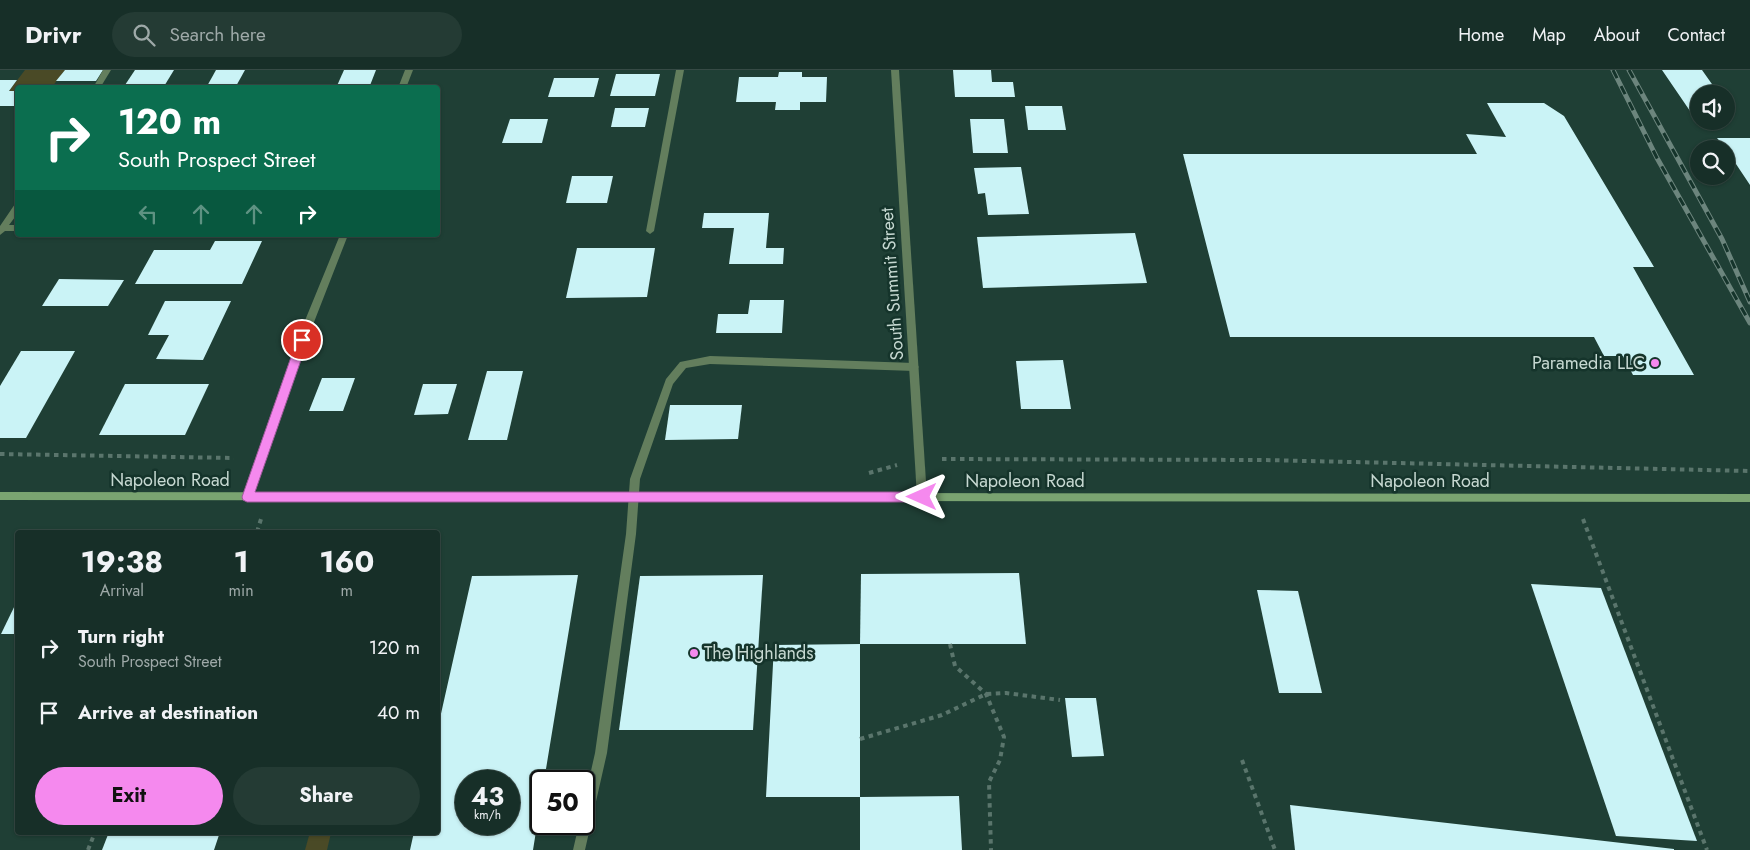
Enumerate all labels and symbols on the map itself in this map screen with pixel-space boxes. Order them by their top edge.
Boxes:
street label: South Summit Street [874,206,910,361]
pin [281,319,323,361]
place label: Paramedia LLC [1532,350,1645,376]
marker: Paramedia LLC [1649,357,1661,369]
street label: Napoleon Road [110,467,230,493]
street label: Napoleon Road [965,468,1085,494]
street label: Napoleon Road [1370,468,1490,494]
position arrow [895,470,947,522]
place label: The Highlands [704,640,814,666]
marker: The Highlands [688,647,700,659]
speed limit sign: 50 [530,770,595,835]

